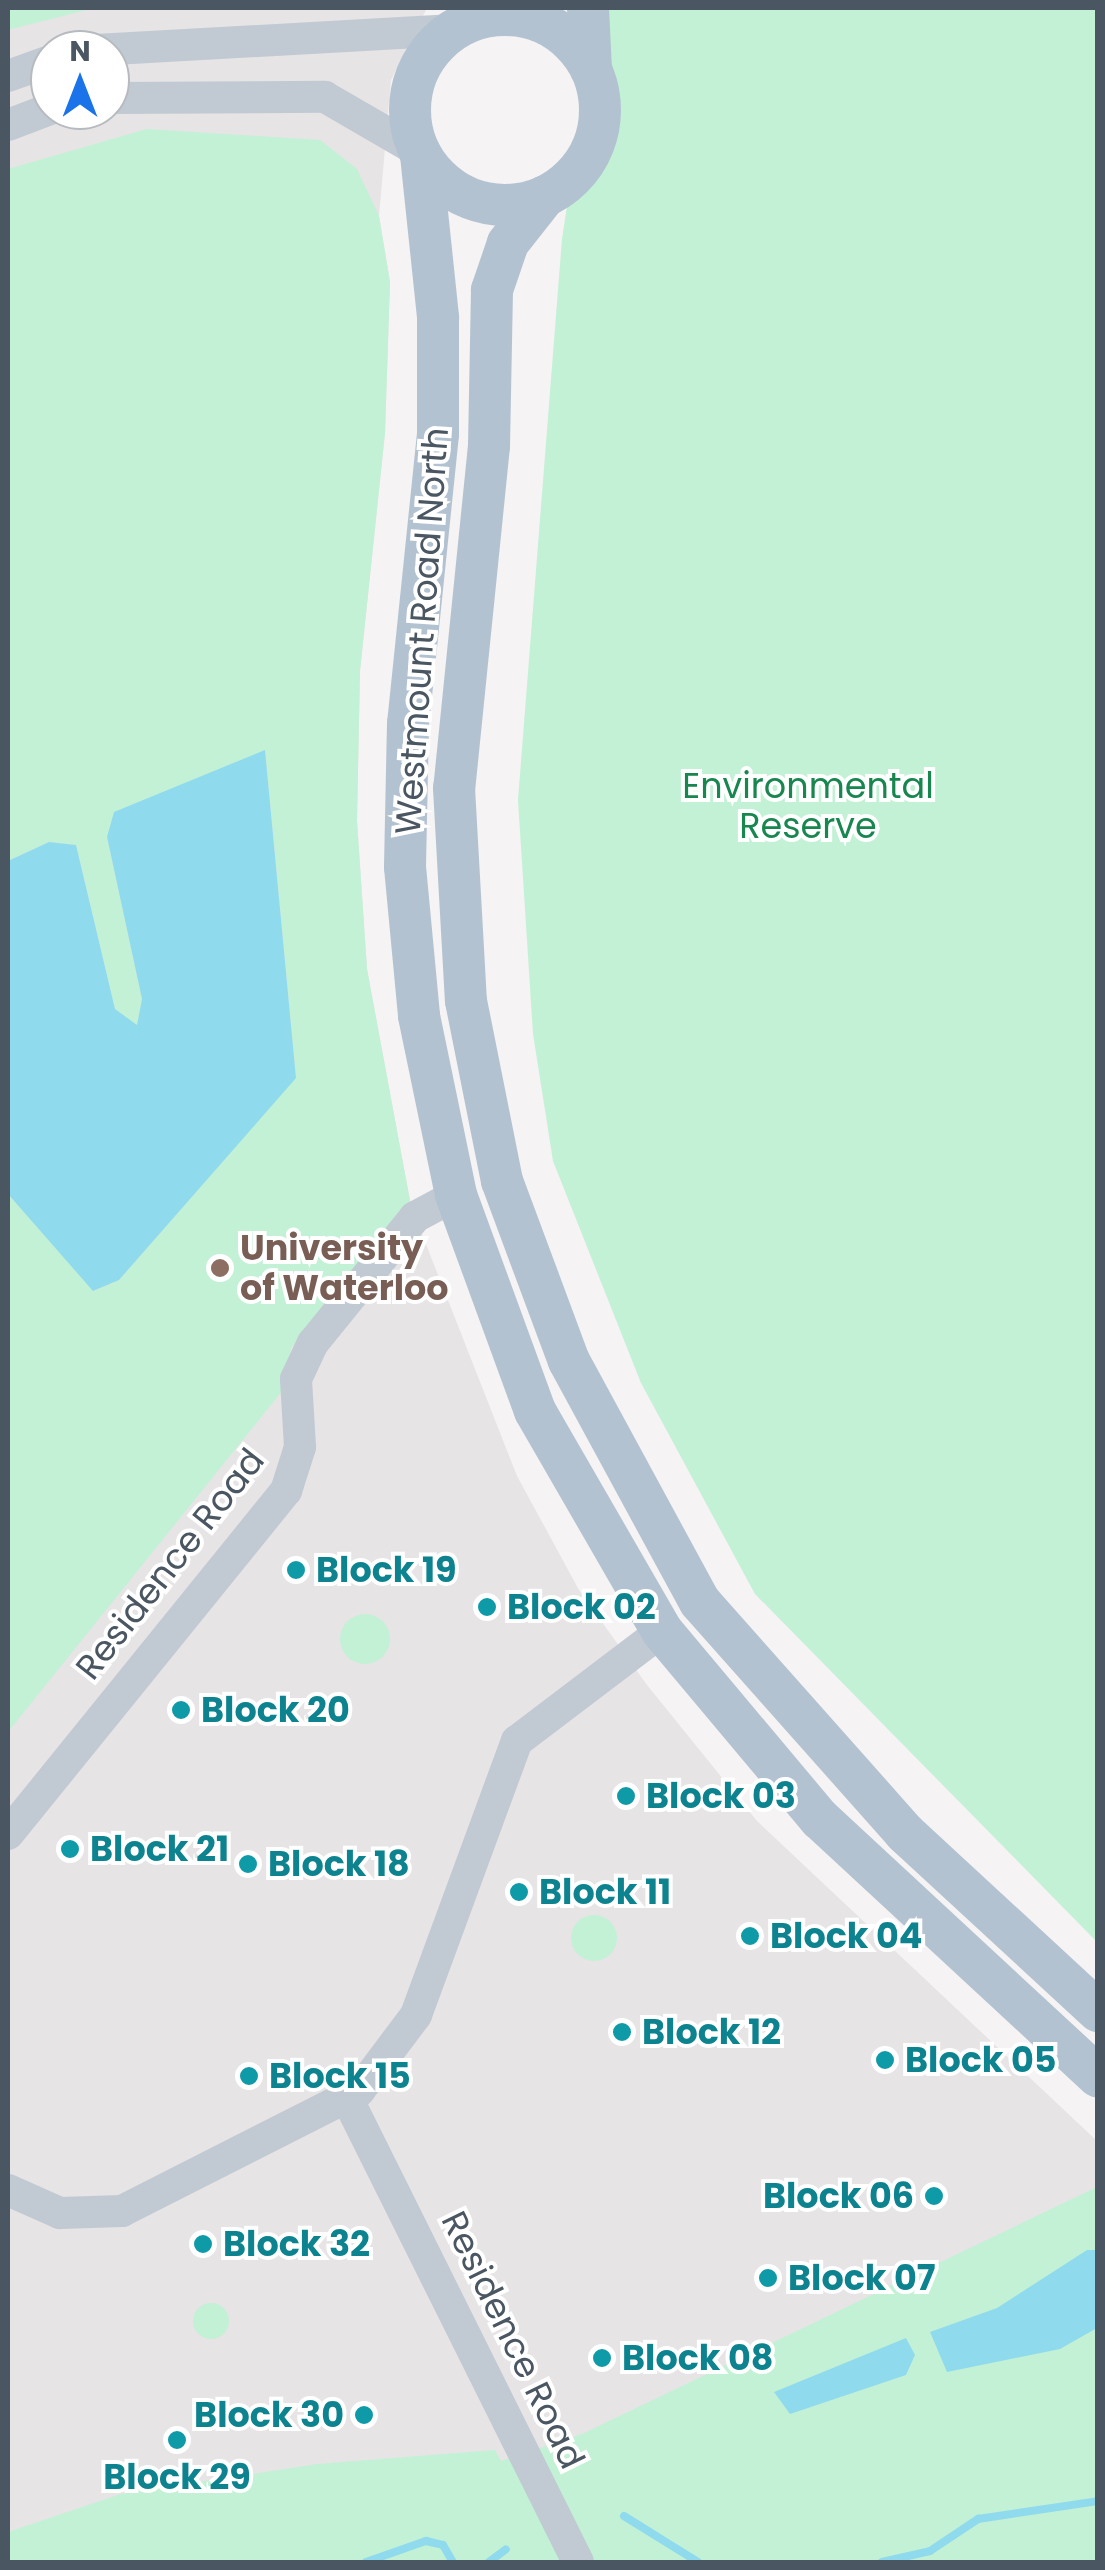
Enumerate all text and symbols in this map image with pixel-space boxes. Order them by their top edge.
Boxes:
north arrow [30,30,130,130]
text: N [69,32,91,71]
street label: Westmount Road North [387,426,457,836]
park label: Environmental Reserve [682,765,934,847]
place label: University of Waterloo [240,1227,449,1309]
marker: University of Waterloo [209,1257,231,1279]
street label: Residence Road [67,1440,273,1688]
place label: Block 19 [316,1549,457,1591]
marker: Block 19 [285,1559,307,1581]
place label: Block 02 [507,1586,656,1628]
marker: Block 02 [476,1596,498,1618]
place label: Block 20 [201,1689,350,1731]
marker: Block 20 [170,1699,192,1721]
place label: Block 03 [646,1775,796,1817]
marker: Block 03 [615,1785,637,1807]
place label: Block 21 [90,1828,229,1870]
marker: Block 21 [59,1838,81,1860]
place label: Block 18 [268,1843,410,1885]
marker: Block 18 [237,1853,259,1875]
place label: Block 11 [539,1871,671,1913]
marker: Block 11 [508,1881,530,1903]
place label: Block 04 [770,1915,922,1957]
marker: Block 04 [739,1925,761,1947]
place label: Block 12 [642,2011,781,2053]
marker: Block 12 [611,2021,633,2043]
place label: Block 05 [905,2039,1056,2081]
marker: Block 05 [874,2049,896,2071]
place label: Block 15 [269,2055,411,2097]
marker: Block 15 [238,2065,260,2087]
place label: Block 06 [763,2175,914,2217]
marker: Block 06 [923,2185,945,2207]
street label: Residence Road [433,2205,593,2475]
place label: Block 32 [223,2223,370,2265]
marker: Block 32 [192,2233,214,2255]
place label: Block 07 [788,2257,935,2299]
marker: Block 07 [757,2267,779,2289]
place label: Block 08 [622,2337,773,2379]
marker: Block 08 [591,2347,613,2369]
place label: Block 30 [194,2394,344,2436]
marker: Block 30 [353,2404,375,2426]
marker: Block 29 [166,2429,188,2451]
place label: Block 29 [103,2456,251,2498]

